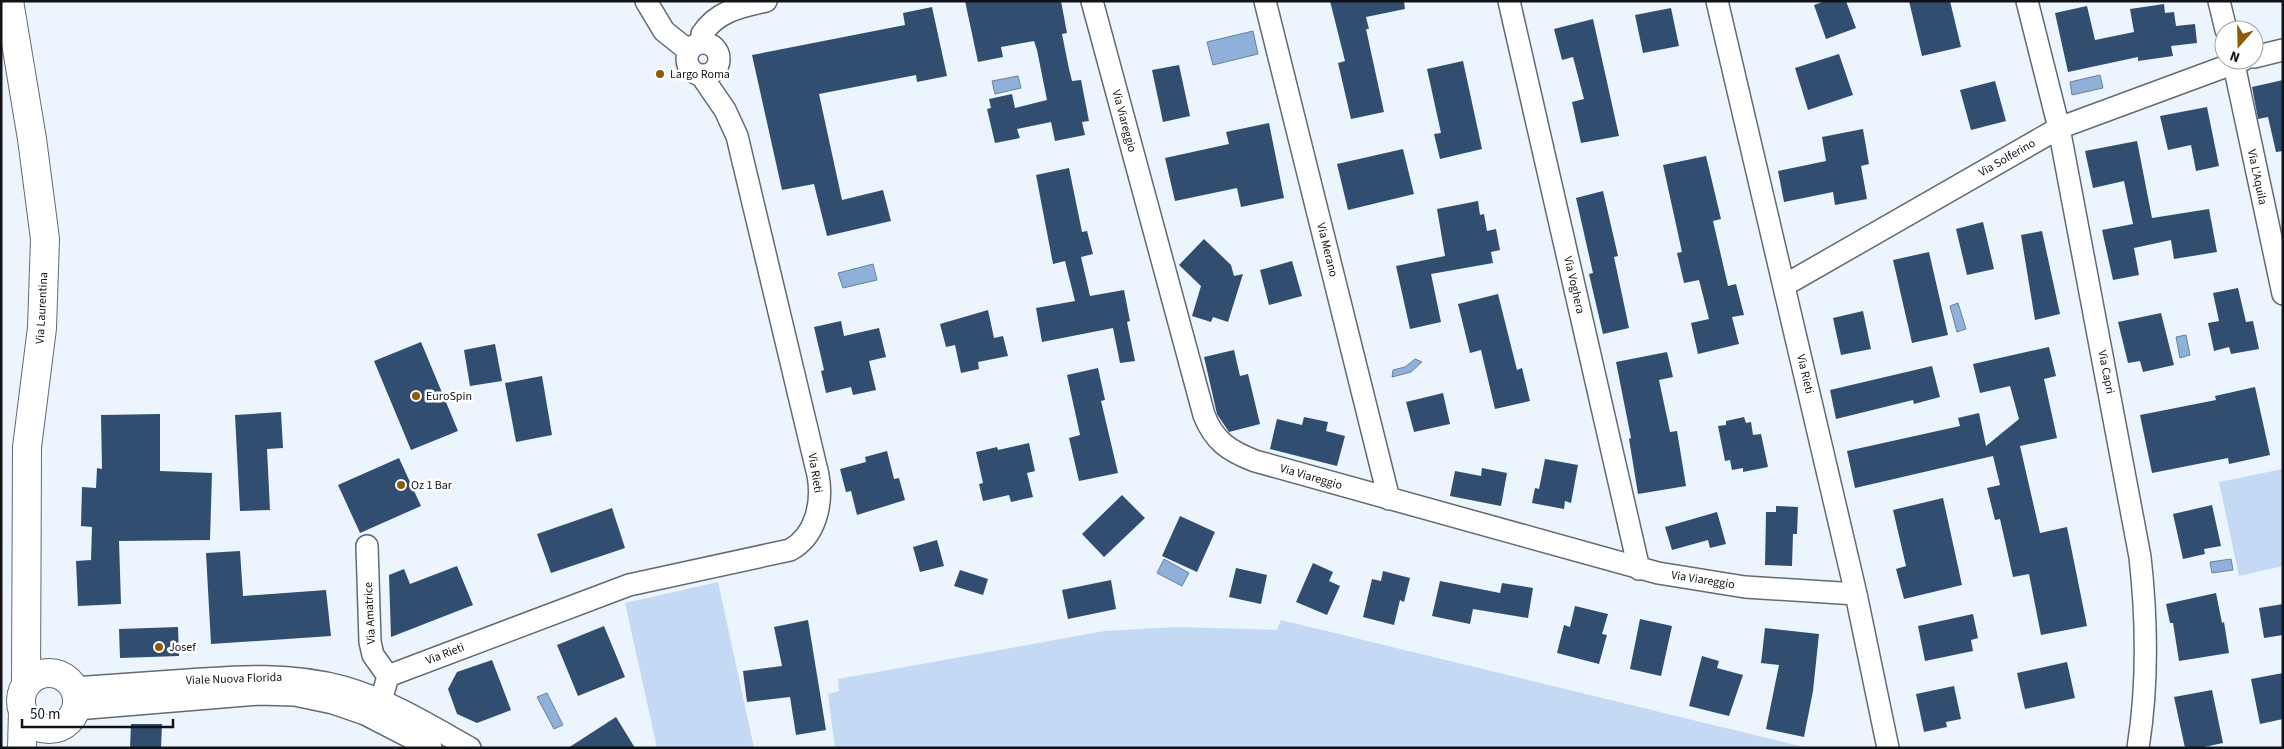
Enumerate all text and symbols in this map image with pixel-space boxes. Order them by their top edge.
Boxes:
north arrow [2214,20,2264,70]
text: N [2227,45,2243,67]
place label: Largo Roma [670,66,730,83]
marker: Largo Roma [654,68,666,80]
street label: Via Viareggio [1107,88,1141,154]
street label: Via Solferino [1975,135,2039,181]
street label: Via L'Aquila [2243,148,2271,206]
street label: Via Merano [1312,221,1342,279]
street label: Via Voghera [1559,255,1589,315]
street label: Via Laurentina [32,272,52,344]
street label: Via Capri [2093,349,2119,395]
street label: Via Rieti [1792,353,1818,396]
place label: EuroSpin [426,388,472,405]
marker: EuroSpin [410,390,422,402]
street label: Via Rieti [803,452,827,494]
street label: Via Viareggio [1278,460,1344,494]
place label: Oz 1 Bar [411,477,453,494]
marker: Oz 1 Bar [395,479,407,491]
street label: Via Viareggio [1670,567,1736,593]
street label: Via Amatrice [360,581,380,645]
place label: Josef [169,639,196,656]
street label: Via Rieti [423,639,467,669]
marker: Josef [153,641,165,653]
street label: Viale Nuova Florida [185,669,283,689]
scale bar [22,696,174,728]
text: 50 m [30,704,60,725]

